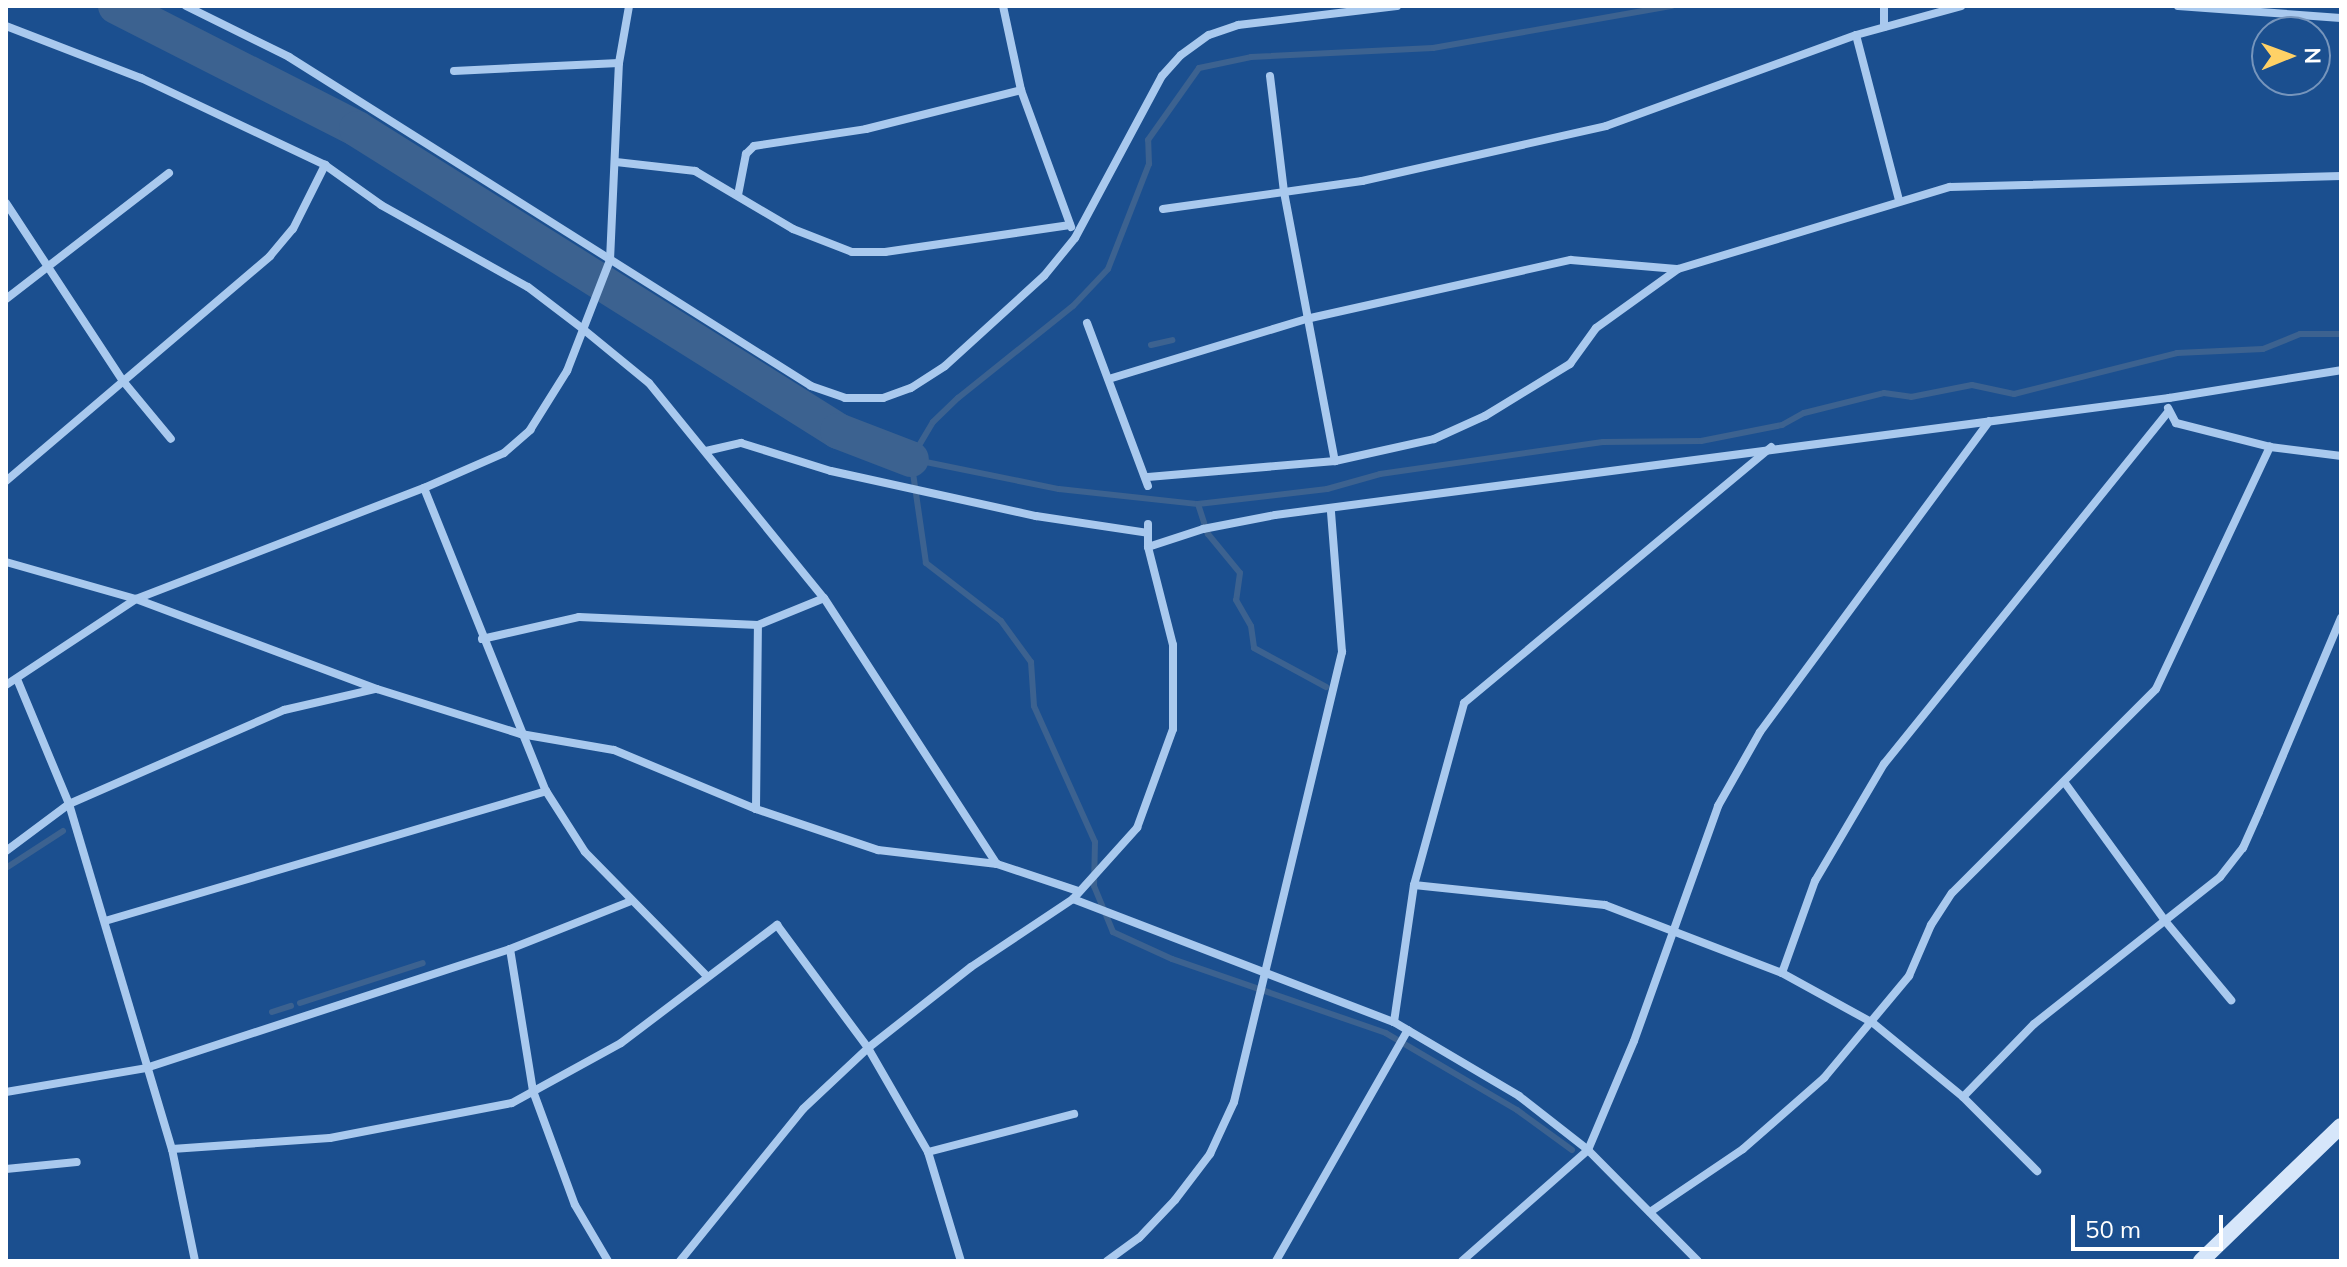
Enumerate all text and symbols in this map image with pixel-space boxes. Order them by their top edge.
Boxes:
north arrow [2251,16,2331,96]
text: N [2299,47,2327,64]
scale bar [2075,1199,2227,1249]
text: 50 m [2085,1214,2141,1244]

